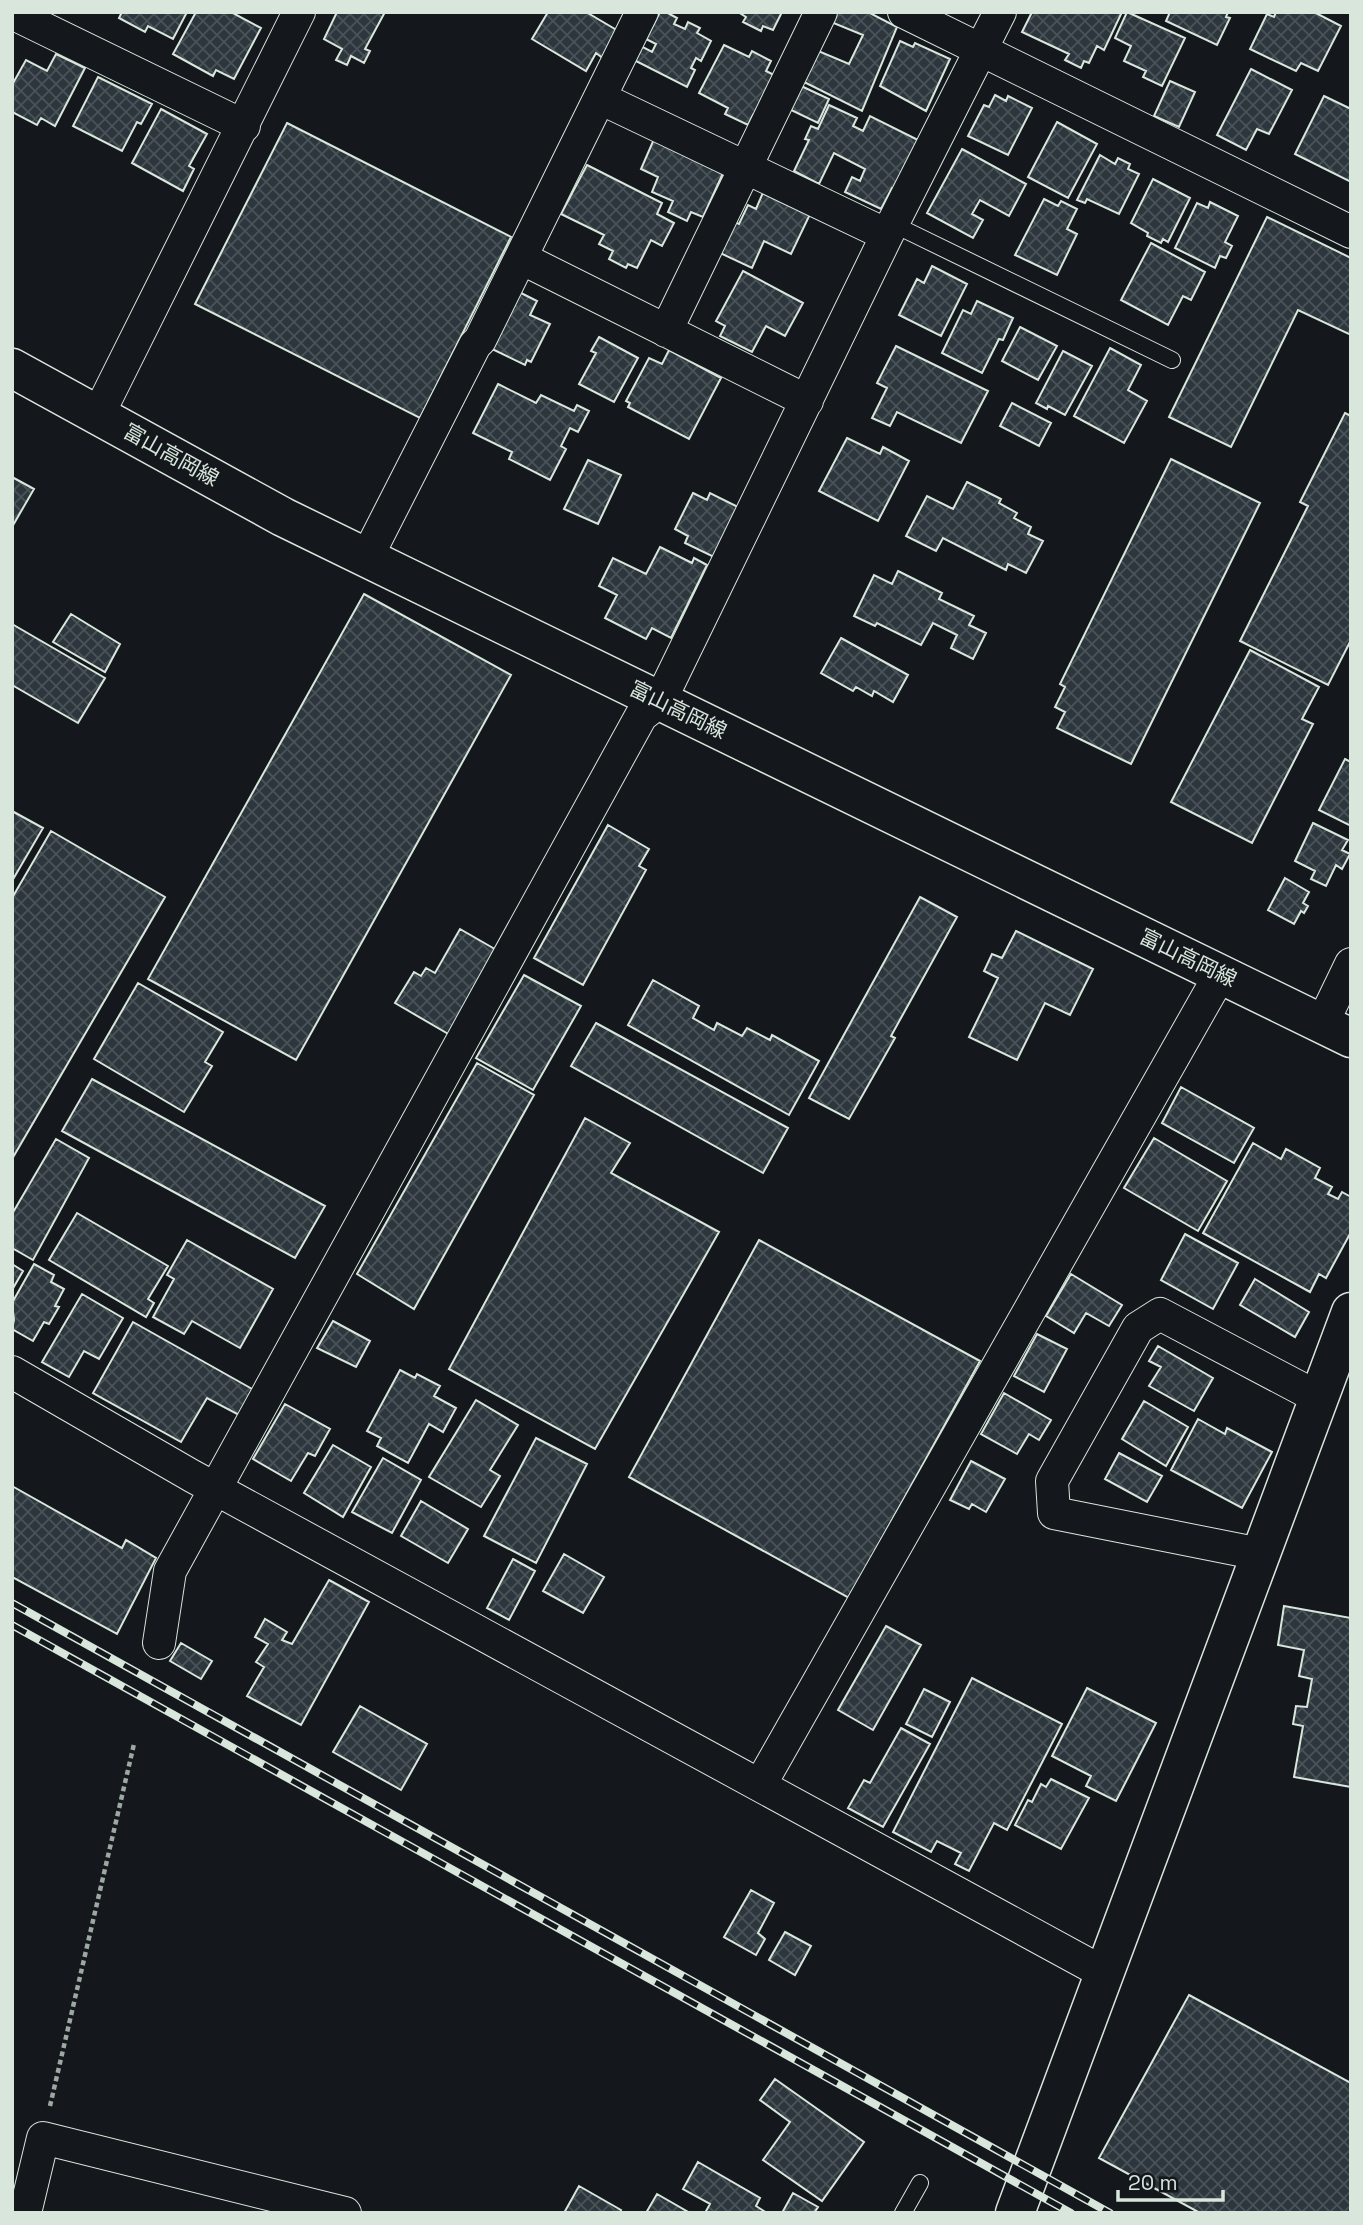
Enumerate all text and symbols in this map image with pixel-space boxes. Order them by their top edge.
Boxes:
street label: 富山高岡線 [119,417,224,492]
street label: 富山高岡線 [625,674,731,745]
street label: 富山高岡線 [1135,922,1241,993]
scale bar [1118,2158,1223,2202]
text: 20 m [1128,2169,1178,2196]

